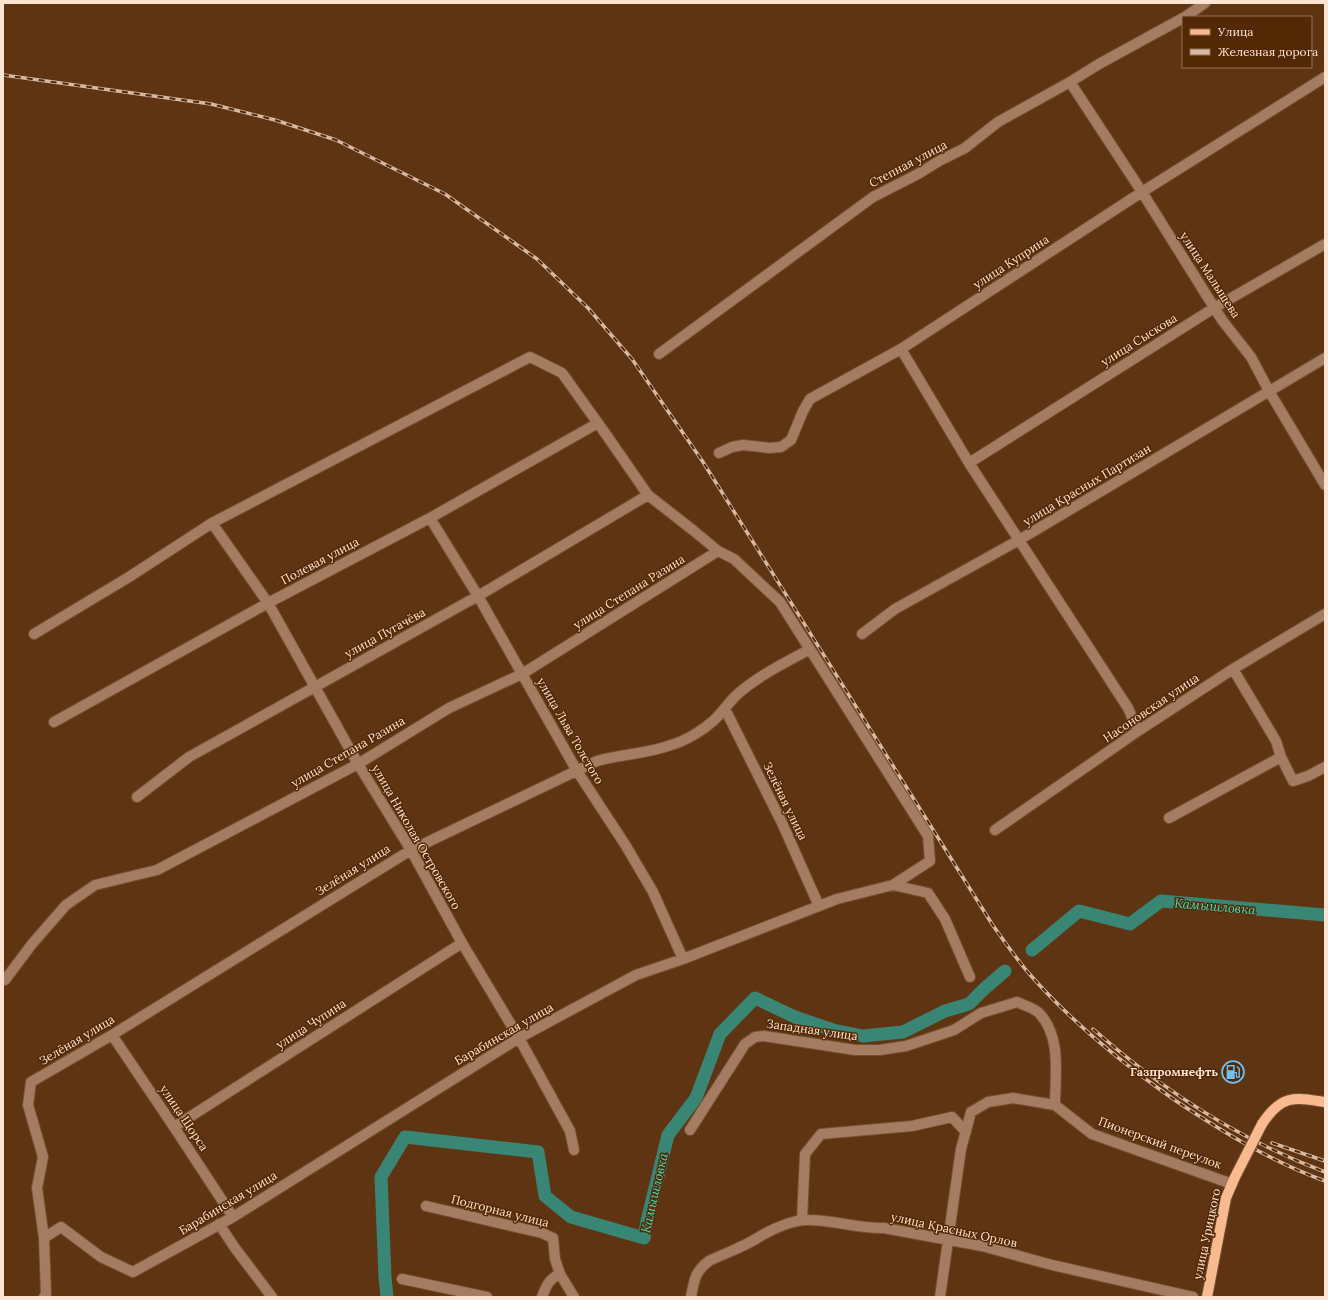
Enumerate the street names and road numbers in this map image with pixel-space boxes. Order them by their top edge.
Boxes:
street label: Степная улица [866,137,949,190]
street label: улица Малышева [1177,229,1244,321]
street label: улица Куприна [970,231,1052,292]
street label: улица Сыскова [1098,310,1180,369]
street label: улица Красных Партизан [1020,440,1153,529]
street label: Полевая улица [278,534,361,587]
street label: улица Степана Разина [570,551,687,632]
street label: улица Пугачёва [342,604,428,661]
street label: Насоновская улица [1100,670,1202,745]
street label: улица Льва Толстого [534,675,607,787]
street label: улица Степана Разина [288,713,407,790]
street label: Зелёная улица [760,759,811,842]
street label: улица Николая Островского [369,762,464,912]
street label: Зелёная улица [313,841,393,899]
street label: улица Чупина [273,995,349,1052]
street label: Барабинская улица [452,999,556,1068]
street label: Зелёная улица [36,1011,117,1068]
street label: Западная улица [765,1016,859,1043]
street label: улица Щорса [157,1082,212,1154]
street label: Пионерский переулок [1096,1113,1224,1172]
street label: Барабинская улица [176,1167,279,1238]
street label: улица Урицкого [1190,1187,1223,1281]
street label: Подгорная улица [450,1191,551,1230]
street label: улица Красных Орлов [890,1209,1019,1250]

